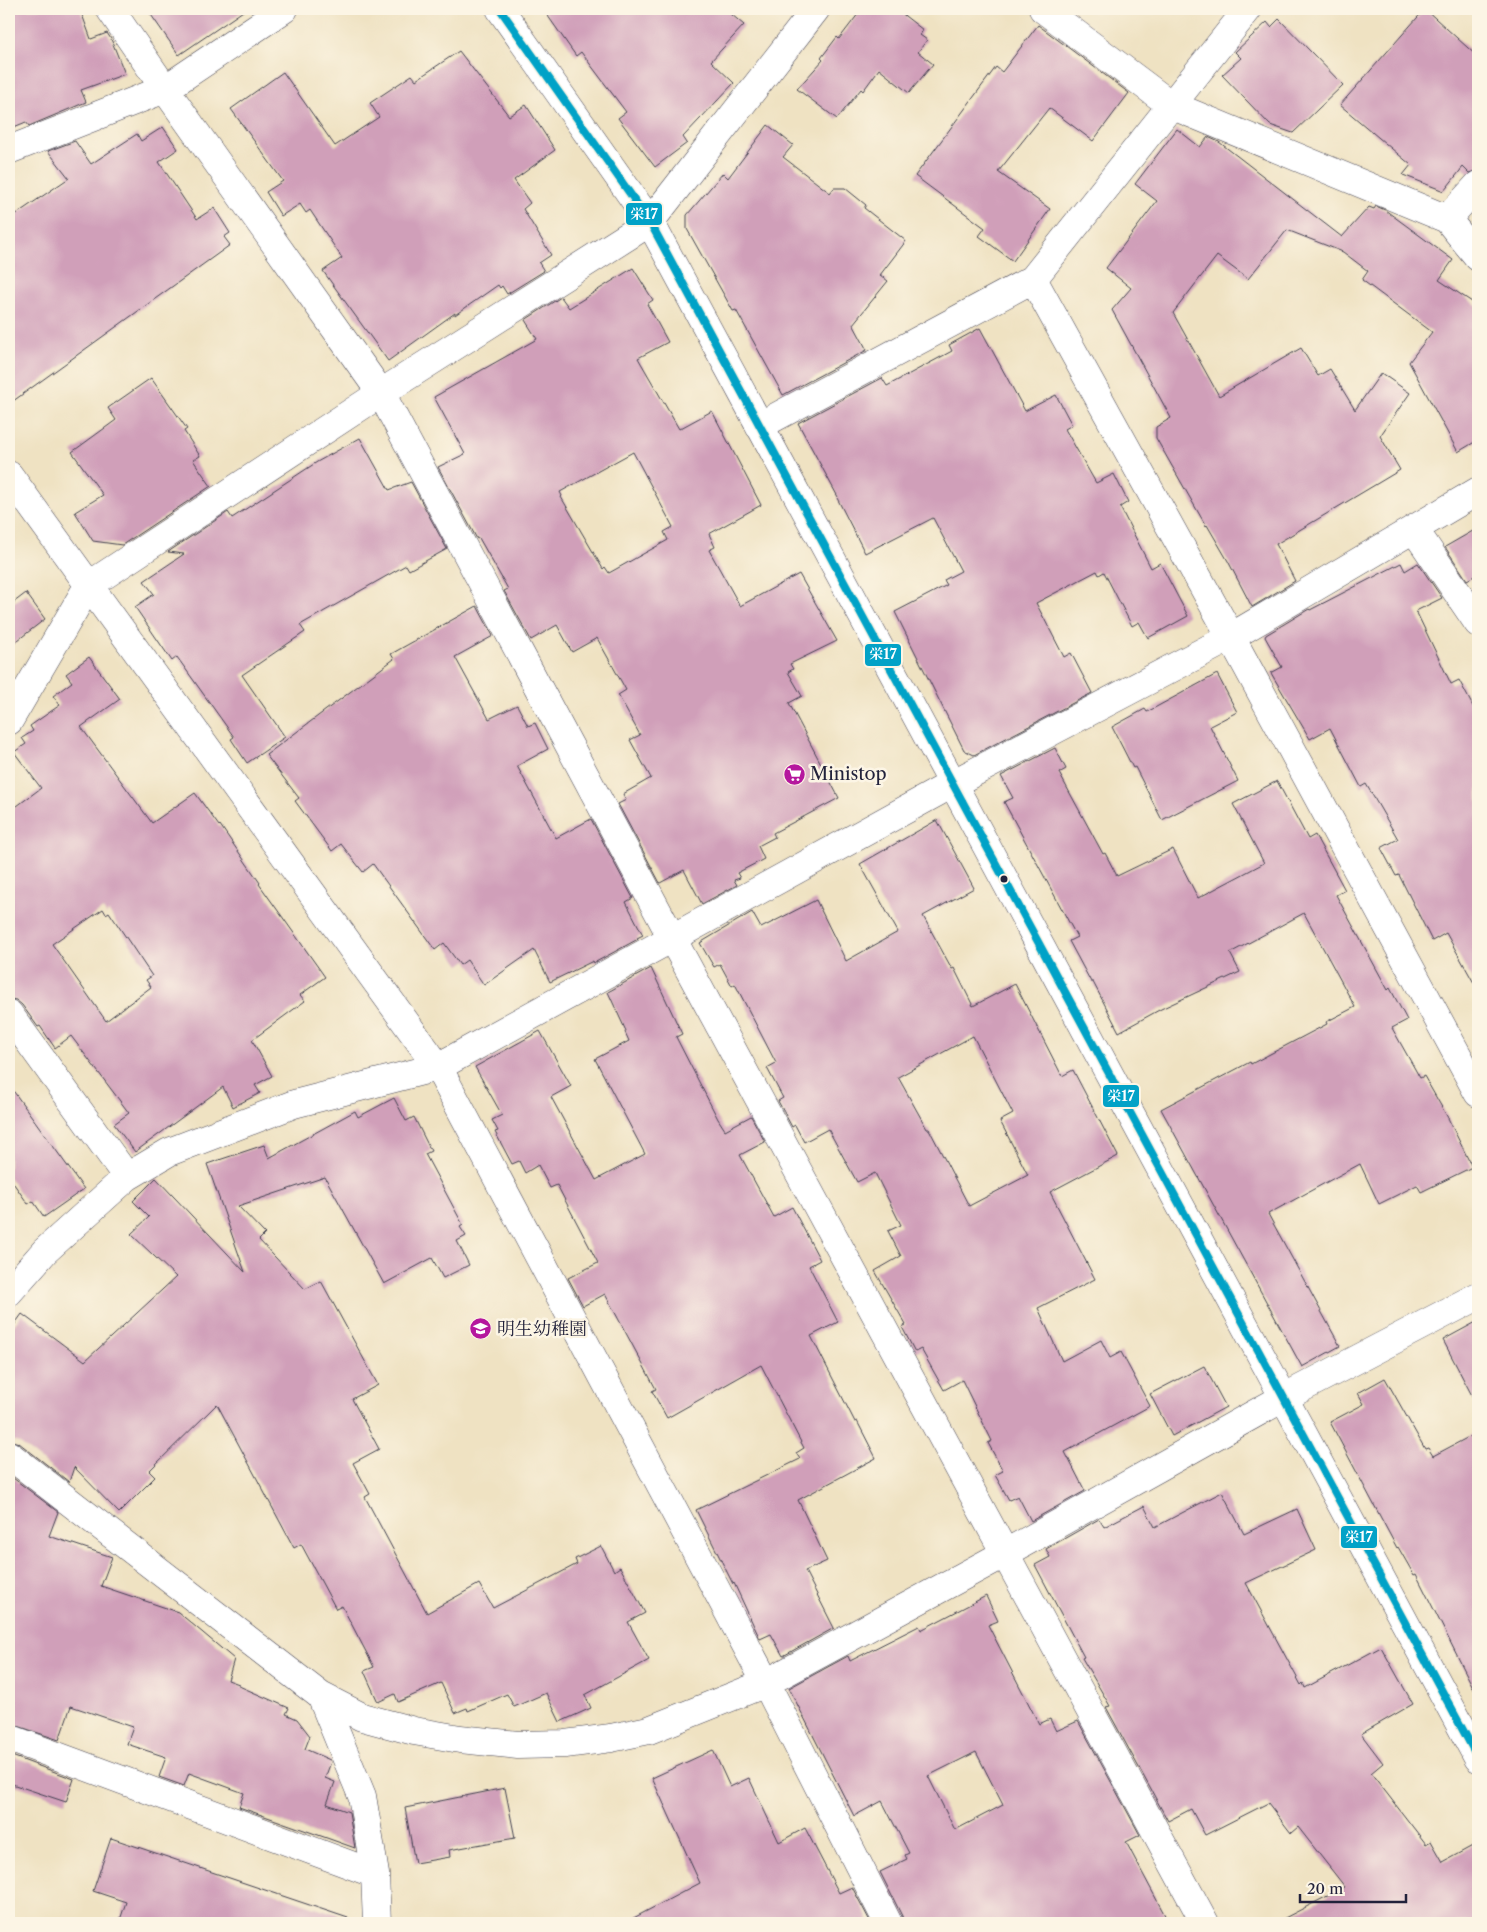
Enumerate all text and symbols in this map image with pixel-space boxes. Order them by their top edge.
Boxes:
line badge: 栄17 [625,202,663,226]
text: 栄17 [630,205,658,223]
line badge: 栄17 [864,643,902,667]
text: 栄17 [869,645,897,663]
supermarket icon: Ministop [782,762,806,786]
place label: Ministop [810,763,887,785]
unlabelled marker [999,874,1009,884]
line badge: 栄17 [1102,1084,1140,1108]
text: 栄17 [1107,1087,1135,1105]
school or university icon: 明生幼稚園 [469,1317,493,1341]
place label: 明生幼稚園 [497,1318,587,1340]
line badge: 栄17 [1340,1525,1378,1549]
text: 栄17 [1345,1528,1373,1546]
scale bar [1300,1872,1406,1904]
text: 20 m [1307,1879,1343,1898]

